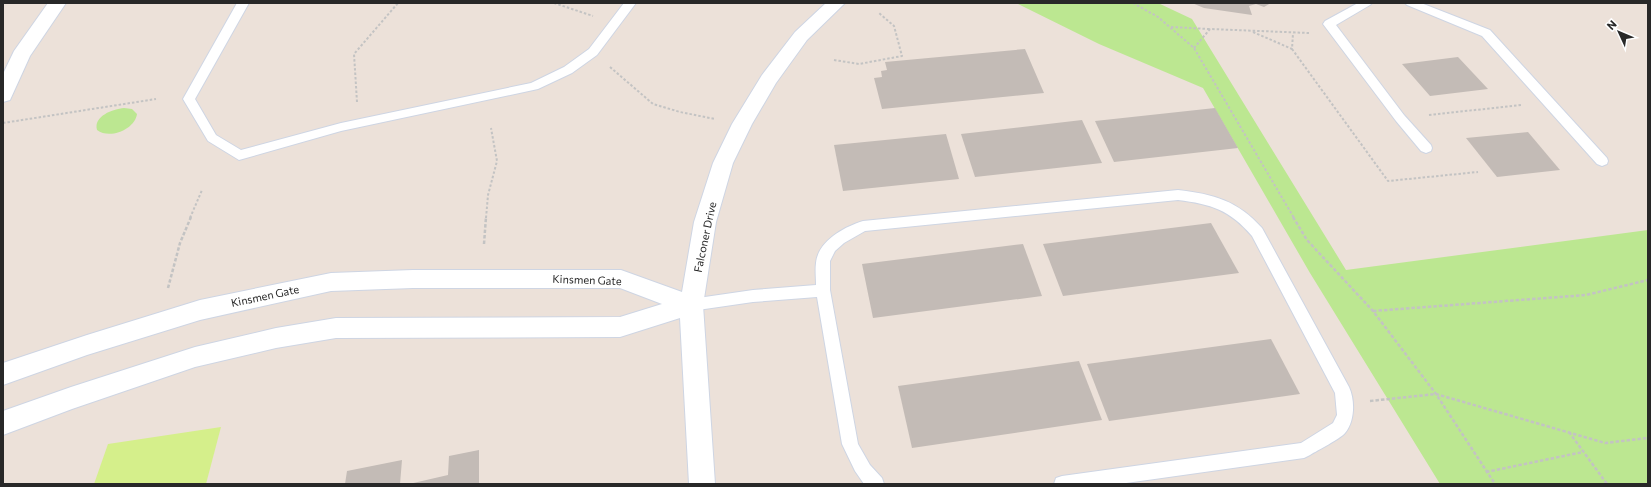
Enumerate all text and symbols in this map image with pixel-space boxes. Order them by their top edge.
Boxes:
north arrow [1599,12,1639,52]
text: N [1604,17,1619,32]
street label: Falconer Drive [691,200,718,273]
street label: Kinsmen Gate [552,272,622,287]
street label: Kinsmen Gate [230,282,300,309]

